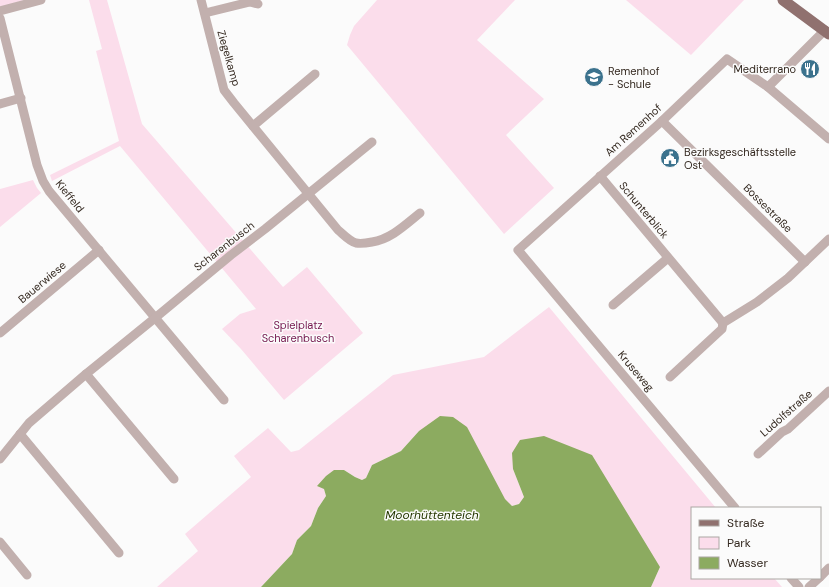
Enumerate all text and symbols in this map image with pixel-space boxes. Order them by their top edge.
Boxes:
street label: Ziegelkamp [214,28,244,88]
restaurant icon: Mediterrano [799,58,821,80]
place label: Mediterrano [734,62,796,76]
place label: Remenhof - Schule [608,64,660,91]
school or university icon: Remenhof - Schule [583,66,605,88]
street label: Am Remenhof [602,101,664,159]
place label: Bezirksgeschäftsstelle Ost [684,145,796,172]
public building icon: Bezirksgeschäftsstelle Ost [659,147,681,169]
street label: Kieffeld [53,177,88,215]
street label: Schunterblick [616,179,672,242]
street label: Bossestraße [741,181,795,235]
street label: Scharenbusch [191,218,257,274]
street label: Bauerwiese [15,258,69,306]
park label: Spielplatz Scharenbusch [262,318,334,345]
street label: Kruseweg [615,348,657,394]
street label: Ludolfstraße [757,387,815,439]
water label: Moorhüttenteich [385,507,479,523]
legend [691,507,821,579]
text: Straße [727,515,764,531]
text: Park [727,535,751,551]
text: Wasser [727,555,768,571]

